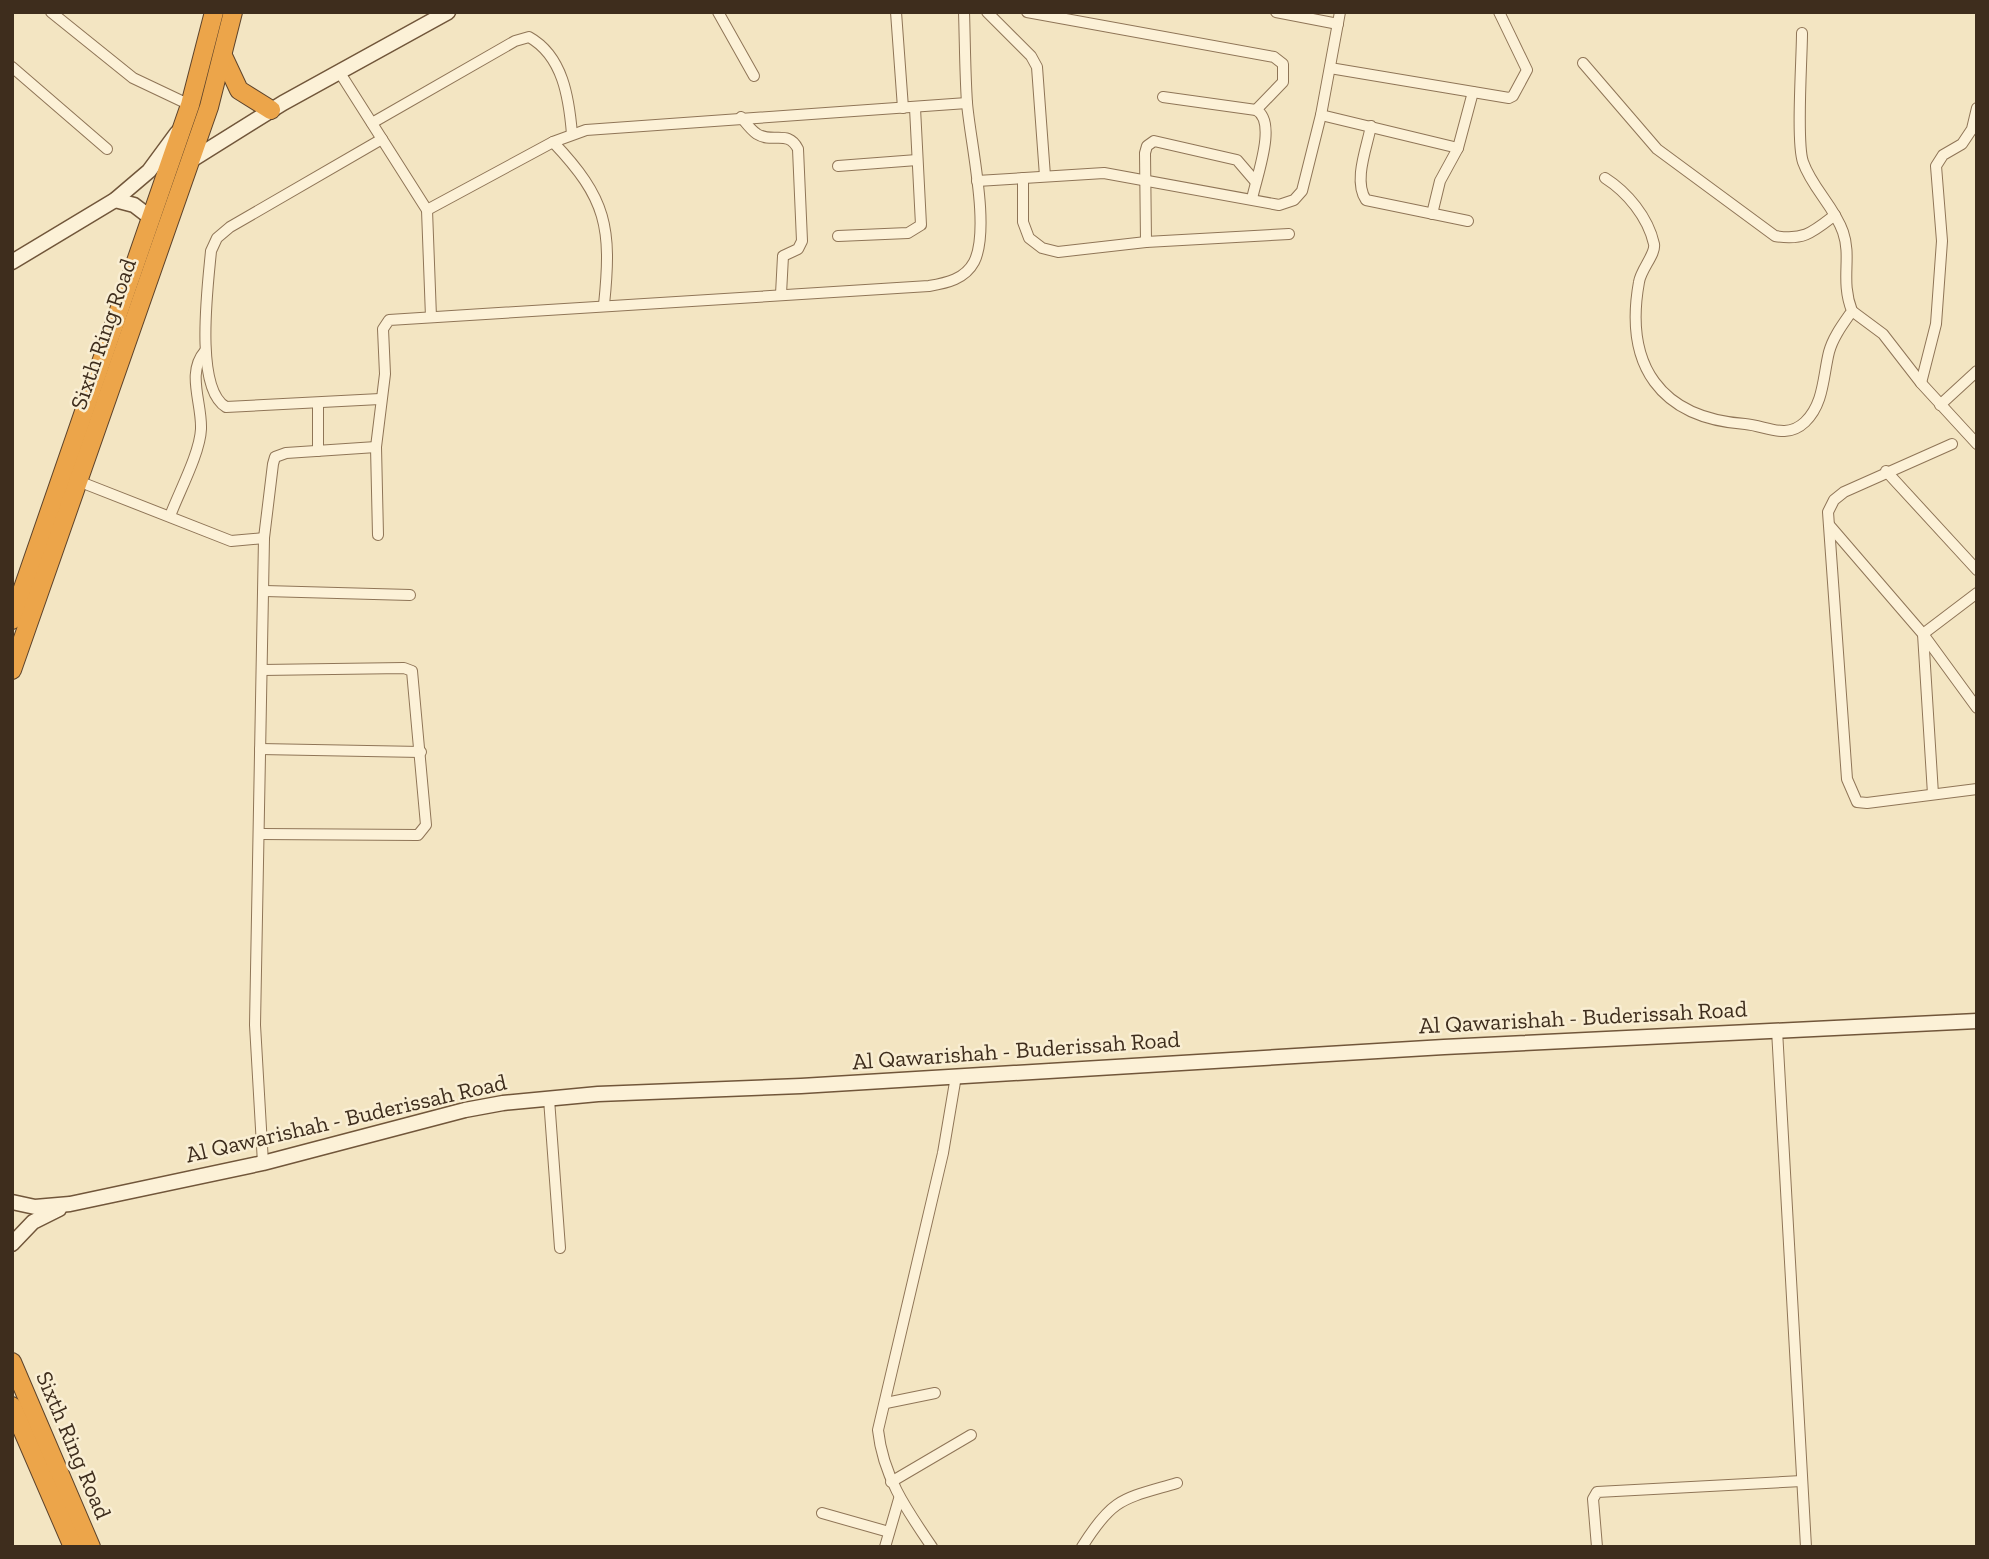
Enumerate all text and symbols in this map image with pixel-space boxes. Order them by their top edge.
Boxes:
street label: Sixth Ring Road [64,254,142,413]
street label: Al Qawarishah - Buderissah Road [1418,994,1748,1040]
street label: Al Qawarishah - Buderissah Road [851,1025,1181,1075]
street label: Al Qawarishah - Buderissah Road [183,1067,510,1169]
street label: Sixth Ring Road [30,1367,118,1524]

